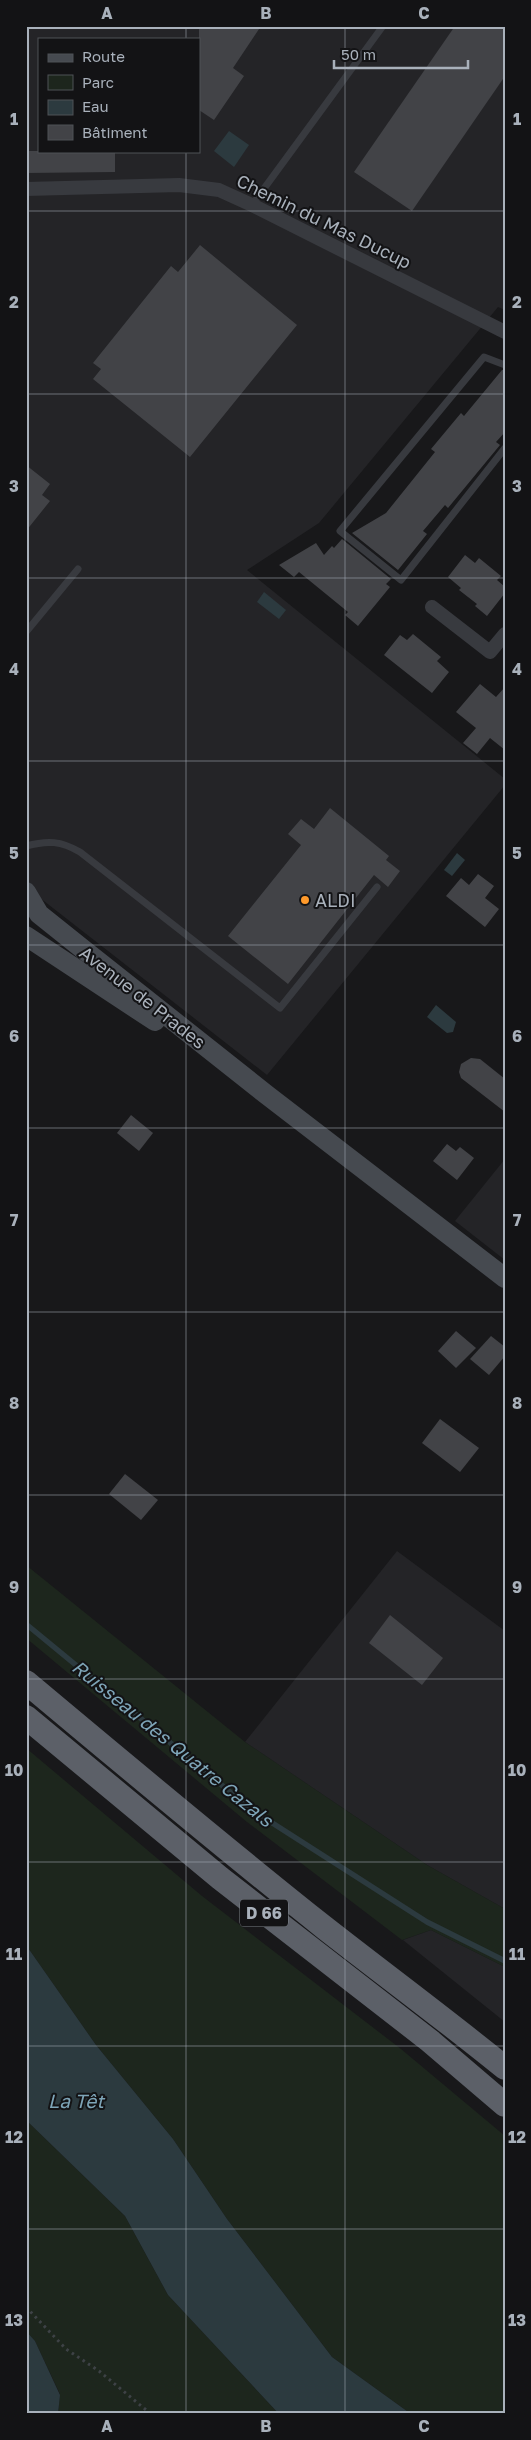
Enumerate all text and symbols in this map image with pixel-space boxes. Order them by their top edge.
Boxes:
text: A [101,3,113,23]
text: B [260,3,272,23]
text: C [418,3,430,23]
legend [38,38,200,152]
scale bar [334,38,467,70]
text: 50 m [341,45,376,63]
text: Route [82,47,125,65]
text: Parc [82,73,114,91]
text: Eau [82,97,109,115]
text: 1 [10,109,18,129]
text: 1 [513,109,521,129]
text: Bâtiment [82,123,147,141]
street label: Chemin du Mas Ducup [233,169,415,273]
text: 2 [9,292,19,312]
text: 2 [512,292,522,312]
text: 3 [9,476,19,496]
text: 3 [512,476,522,496]
text: 4 [9,659,19,679]
text: 4 [512,659,522,679]
text: 5 [9,843,19,863]
text: 5 [512,843,522,863]
place label: ALDI [315,889,356,911]
marker: ALDI [299,894,311,906]
street label: Avenue de Prades [76,941,210,1053]
text: 6 [9,1026,19,1046]
text: 6 [512,1026,522,1046]
text: 7 [10,1210,19,1230]
text: 7 [513,1210,522,1230]
text: 8 [9,1393,19,1413]
text: 8 [512,1393,522,1413]
text: 9 [9,1577,19,1597]
text: 9 [512,1577,522,1597]
water label: Ruisseau des Quatre Cazals [68,1655,279,1832]
text: 10 [5,1760,23,1780]
text: 10 [508,1760,526,1780]
road number: D 66 [240,1900,288,1926]
text: 11 [6,1944,22,1964]
text: 11 [509,1944,525,1964]
water label: La Têt [48,2089,106,2112]
text: 12 [5,2127,23,2147]
text: 12 [508,2127,526,2147]
text: 13 [5,2310,23,2330]
text: 13 [508,2310,526,2330]
text: A [101,2416,113,2436]
text: B [260,2416,272,2436]
text: C [418,2416,430,2436]

